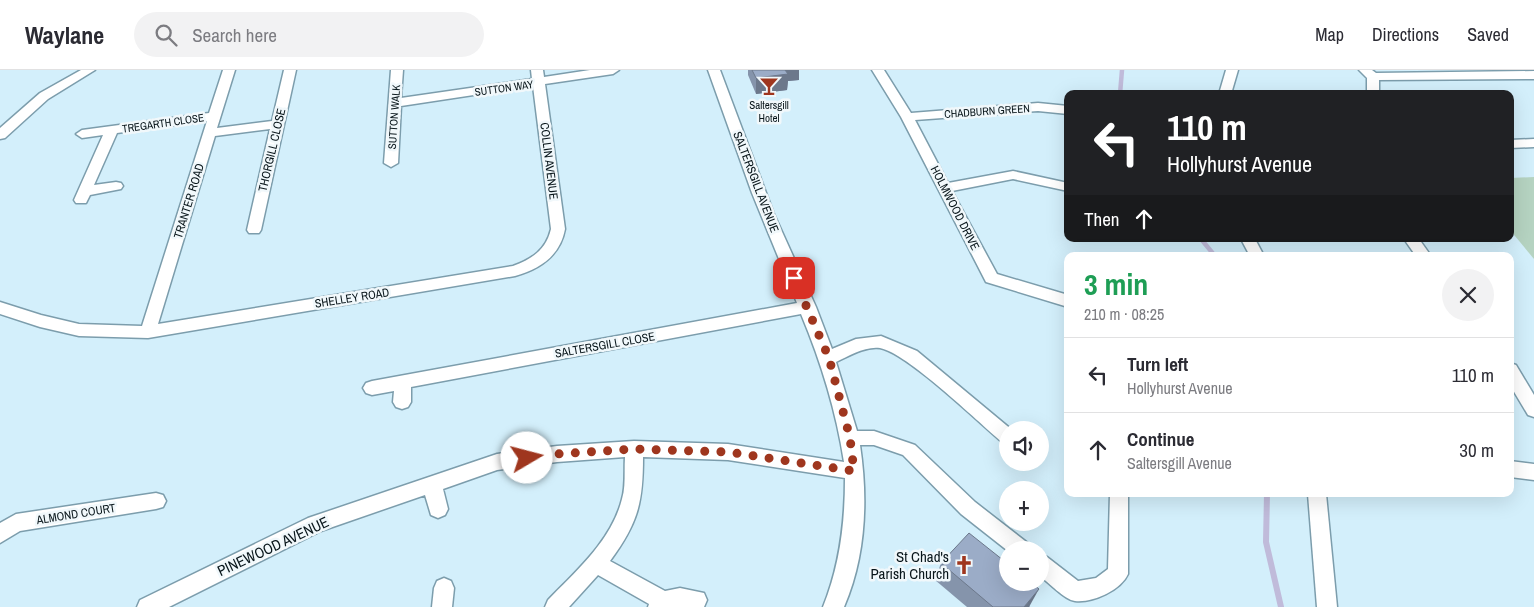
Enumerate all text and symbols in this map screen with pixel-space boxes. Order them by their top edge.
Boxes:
search box [134,12,484,57]
text: Waylane [25,19,104,51]
icon: search [152,21,180,49]
text: Search here [192,22,277,48]
text: Map [1315,22,1344,47]
text: Directions [1372,22,1439,47]
text: Saved [1467,22,1509,47]
bar icon: Saltersgill Hotel [758,75,780,97]
street label: SUTTON WAY [474,77,534,99]
street label: SUTTON WALK [385,84,403,150]
place label: Saltersgill Hotel [749,98,789,125]
street label: CHADBURN GREEN [944,101,1030,121]
text: 110 m [1167,104,1247,151]
street label: THORGILL CLOSE [255,107,289,193]
street label: TREGARTH CLOSE [121,110,205,136]
icon: left [1084,110,1149,175]
street label: COLLIN AVENUE [536,122,562,200]
street label: SALTERSGILL AVENUE [729,129,783,235]
text: Hollyhurst Avenue [1167,149,1312,179]
street label: TRANTER ROAD [170,162,208,240]
street label: HOLMWOOD DRIVE [927,163,983,253]
icon: ahead [1130,205,1158,233]
text: Then [1084,206,1120,232]
pin [773,257,815,299]
icon: arrive [780,264,808,292]
text: 3 min [1084,264,1148,304]
button: close [1442,269,1494,321]
street label: SHELLEY ROAD [314,284,390,312]
text: 210 m · 08:25 [1084,303,1164,325]
street label: SALTERSGILL CLOSE [554,328,656,362]
text: Turn left [1127,351,1188,377]
icon: left [1084,361,1112,389]
text: 110 m [1452,362,1494,388]
text: Hollyhurst Avenue [1127,377,1233,399]
map controls [999,421,1049,591]
button: sound [999,421,1049,471]
text: Continue [1127,426,1195,452]
position arrow [500,431,552,483]
icon: ahead [1084,436,1112,464]
text: 30 m [1459,437,1494,463]
text: Saltersgill Avenue [1127,452,1232,474]
button: + [999,481,1049,531]
street label: ALMOND COURT [34,500,117,528]
street label: PINEWOOD AVENUE [214,511,332,581]
button: − [999,541,1049,591]
place label: St Chad's Parish Church [870,546,949,584]
church icon: St Chad's Parish Church [953,554,975,576]

